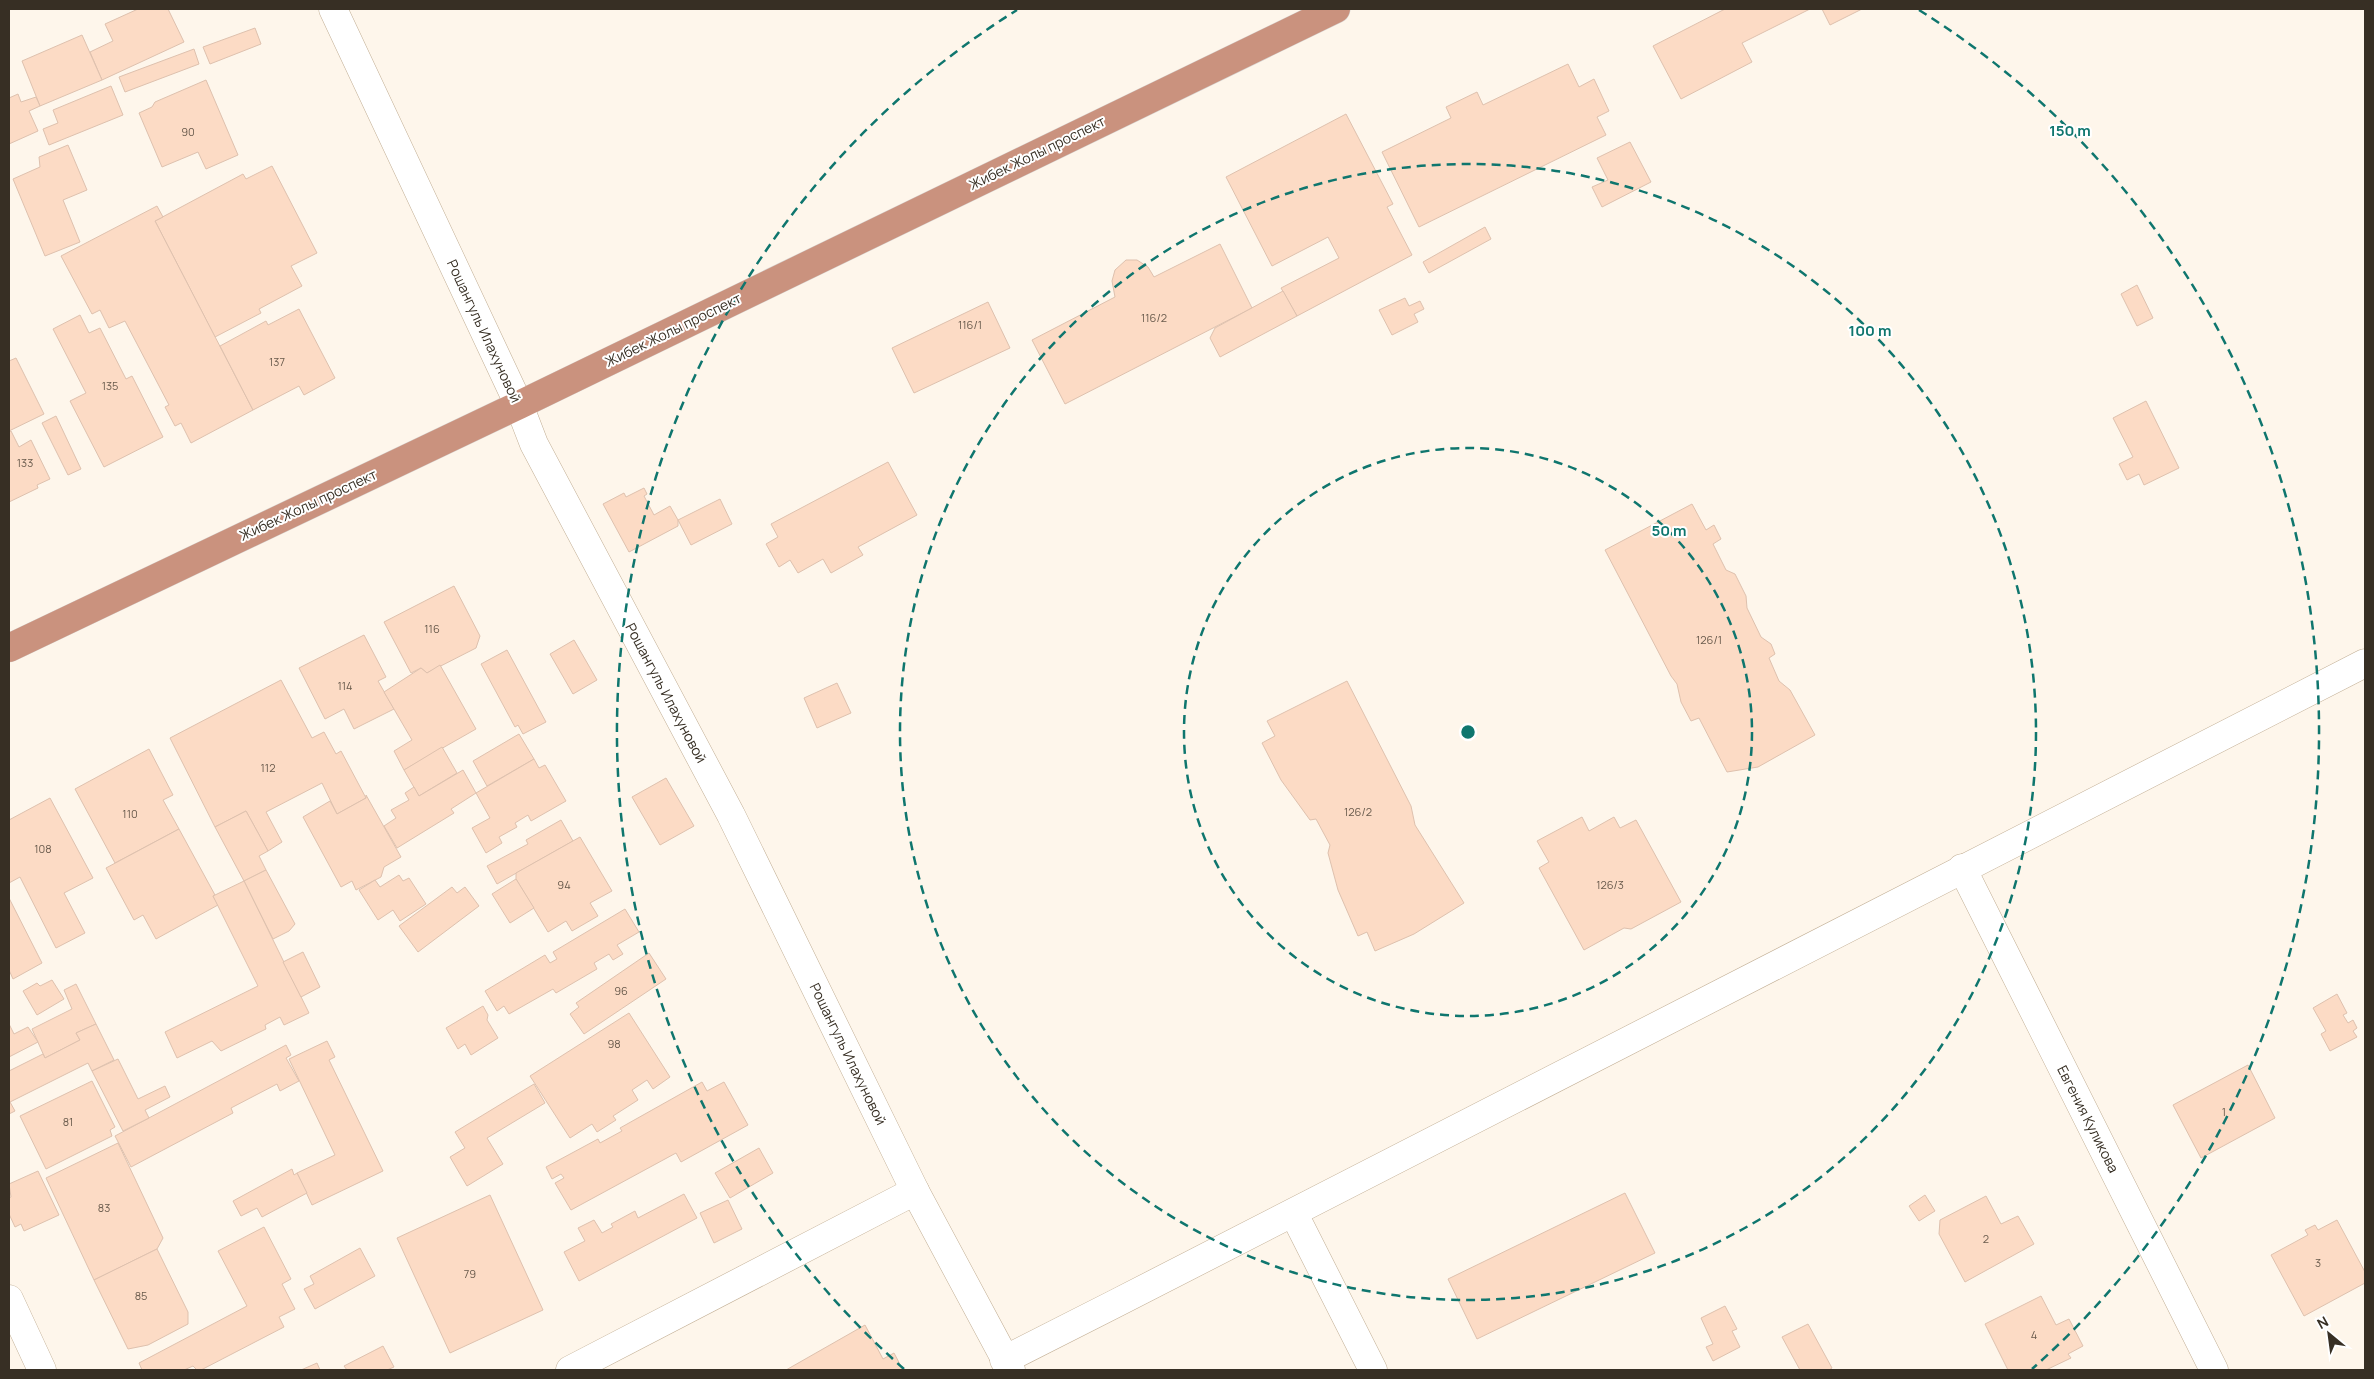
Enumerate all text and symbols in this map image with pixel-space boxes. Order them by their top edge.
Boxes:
street label: Жибек Жолы проспект [965,111,1108,194]
text: 150 m [2049,120,2091,141]
house number: 90 [181,124,195,139]
street label: Рошангуль Илахуновой [443,256,526,405]
street label: Жибек Жолы проспект [601,288,744,371]
house number: 116/2 [1141,310,1167,325]
house number: 116/1 [958,317,982,332]
text: 100 m [1849,320,1891,341]
house number: 137 [269,354,285,369]
house number: 135 [102,378,118,393]
house number: 133 [17,455,33,470]
street label: Жибек Жолы проспект [236,464,380,545]
text: 50 m [1651,520,1687,541]
street label: Рошангуль Илахуновой [621,620,711,766]
house number: 116 [424,621,440,636]
house number: 126/1 [1696,632,1722,647]
house number: 114 [337,678,353,693]
centre of rings [1459,723,1477,741]
house number: 112 [261,760,275,775]
house number: 126/2 [1344,804,1372,819]
house number: 110 [122,806,138,821]
house number: 108 [34,841,52,856]
house number: 94 [557,877,571,892]
house number: 126/3 [1596,877,1624,892]
street label: Рошангуль Илахуновой [806,980,891,1128]
house number: 96 [614,983,628,998]
house number: 98 [607,1036,621,1051]
street label: Евгения Куликова [2053,1062,2124,1176]
house number: 1 [2222,1104,2226,1119]
house number: 81 [63,1114,73,1129]
house number: 83 [98,1200,110,1215]
house number: 2 [1983,1231,1989,1246]
house number: 3 [2315,1255,2321,1270]
house number: 79 [464,1266,476,1281]
house number: 85 [135,1288,147,1303]
north arrow [2304,1309,2354,1359]
text: N [2313,1311,2331,1333]
house number: 4 [2031,1327,2037,1342]

